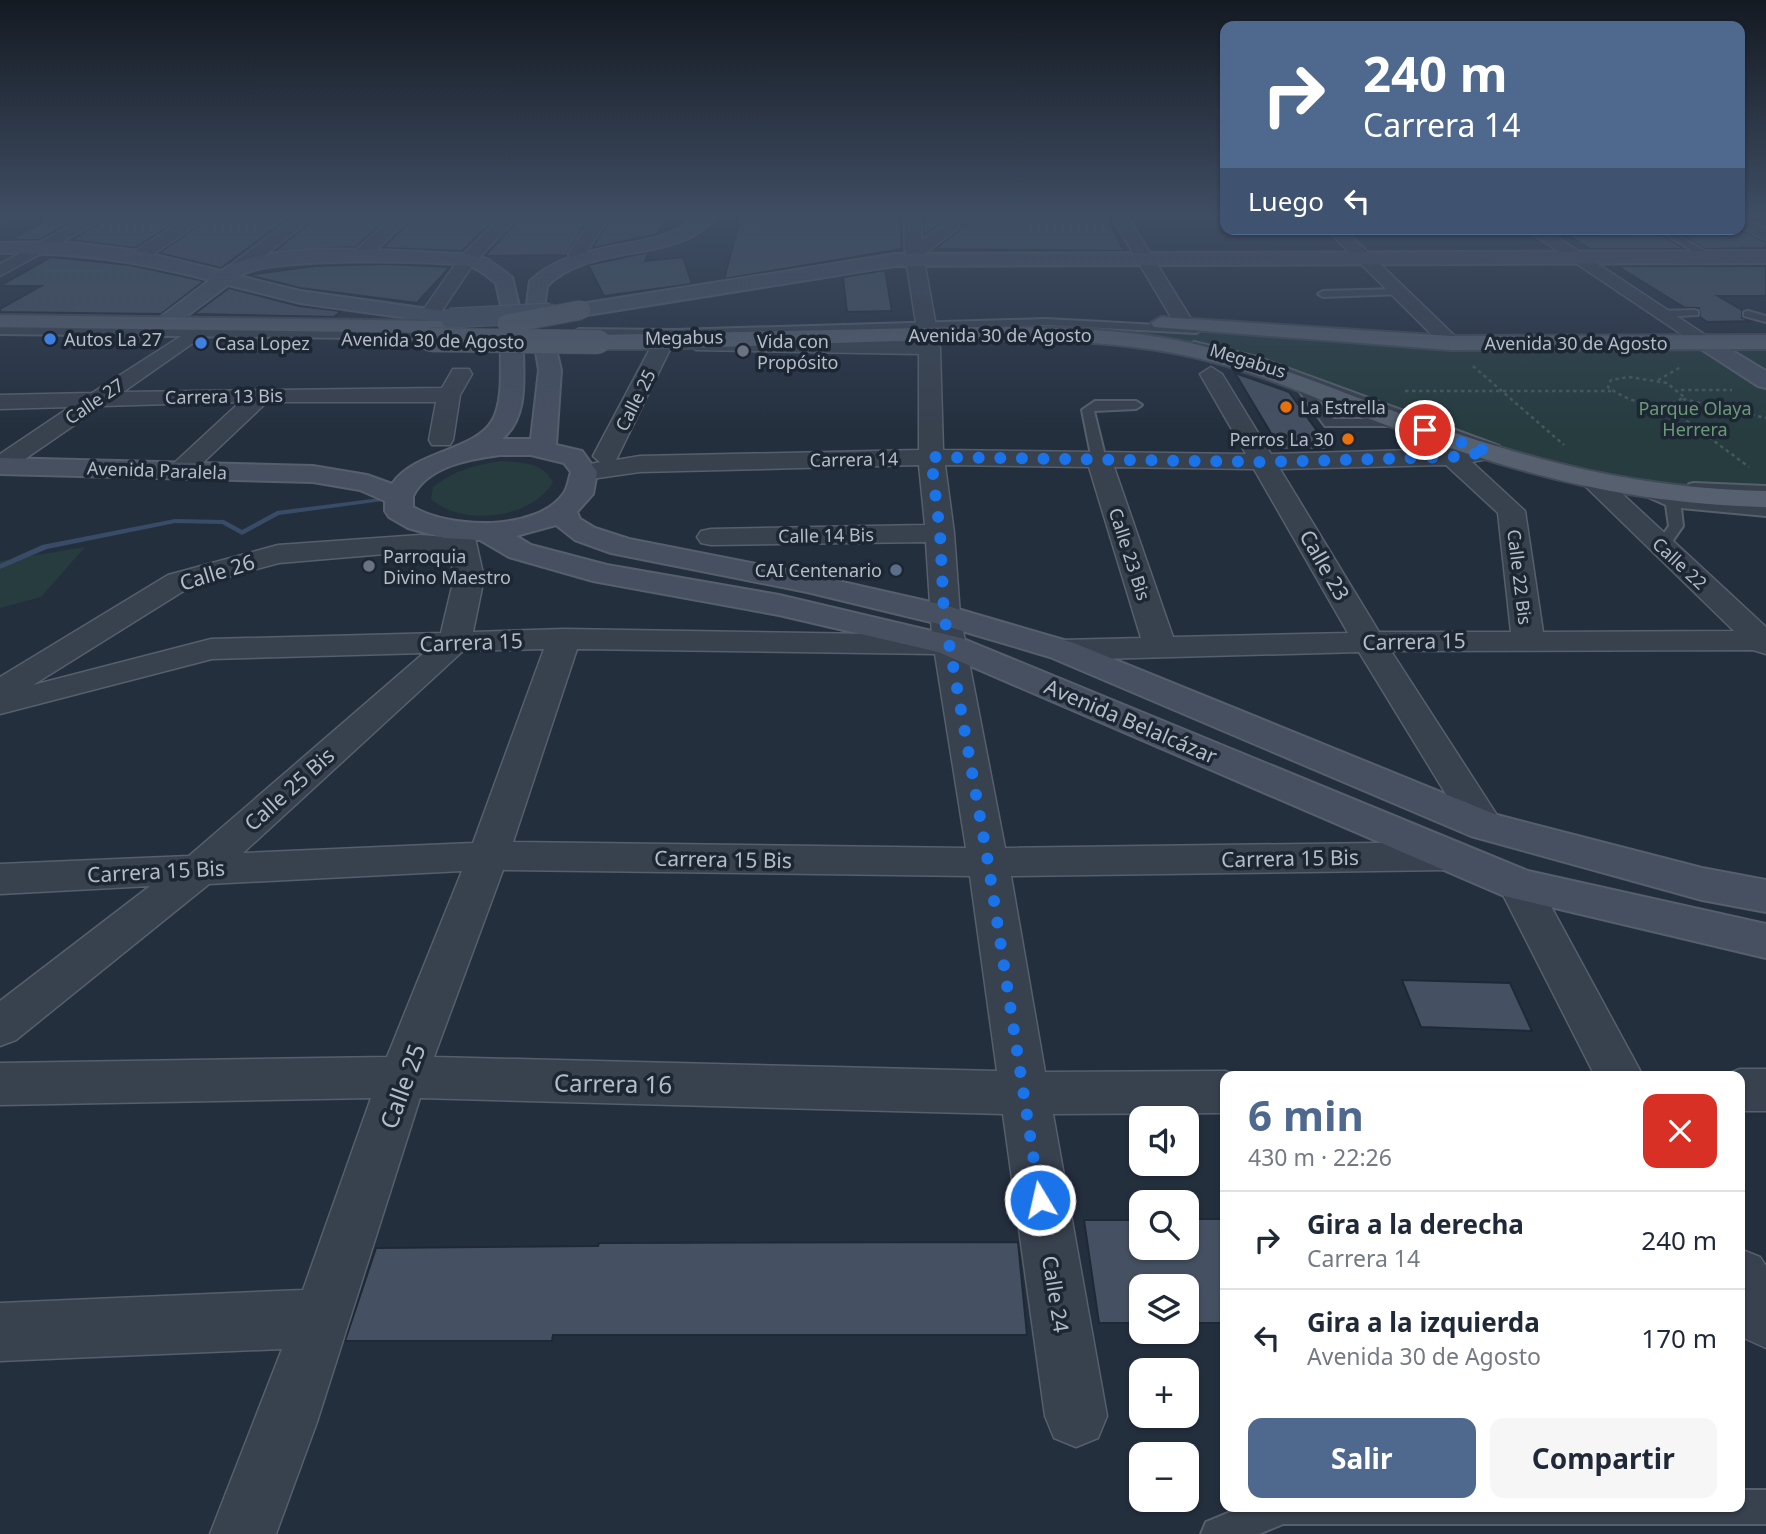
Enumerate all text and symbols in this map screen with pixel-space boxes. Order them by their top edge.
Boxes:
text: 240 m [1363,40,1508,106]
icon: right [1248,49,1339,140]
text: Carrera 14 [1363,103,1520,146]
icon: left [1338,182,1376,220]
text: Luego [1248,183,1324,219]
street label: Avenida 30 de Agosto [908,323,1092,347]
street label: Megabus [645,324,723,350]
street label: Avenida 30 de Agosto [341,326,525,354]
place label: Autos La 27 [64,327,162,351]
place label: Vida con Propósito [757,329,838,374]
marker: Autos La 27 [42,331,58,347]
place label: Casa Lopez [215,331,310,355]
street label: Avenida 30 de Agosto [1484,331,1668,355]
marker: Casa Lopez [193,335,209,351]
street label: Megabus [1207,337,1289,383]
marker: Vida con Propósito [735,343,751,359]
street label: Calle 25 [609,365,661,435]
street label: Calle 27 [60,373,128,429]
street label: Carrera 13 Bis [165,383,283,409]
place label: La Estrella [1300,395,1386,419]
park label: Parque Olaya Herrera [1638,396,1752,441]
marker: La Estrella [1278,399,1294,415]
pin [1395,400,1455,460]
icon: arrive [1406,411,1444,449]
place label: Perros La 30 [1229,427,1334,451]
marker: Perros La 30 [1340,431,1356,447]
street label: Carrera 14 [810,446,898,472]
street label: Avenida Paralela [87,456,227,484]
street label: Calle 23 Bis [1104,505,1156,603]
street label: Calle 14 Bis [778,522,874,548]
street label: Calle 23 [1294,525,1356,605]
street label: Calle 22 Bis [1502,528,1538,626]
street label: Calle 22 [1648,532,1712,594]
place label: Parroquia Divino Maestro [383,544,511,589]
street label: Calle 26 [176,547,258,597]
marker: Parroquia Divino Maestro [361,558,377,574]
place label: CAI Centenario [755,558,882,582]
marker: CAI Centenario [888,562,904,578]
street label: Carrera 15 [419,626,523,658]
street label: Carrera 15 [1362,626,1466,656]
street label: Avenida Belalcázar [1040,672,1222,770]
street label: Calle 25 Bis [238,741,340,837]
street label: Carrera 15 Bis [1221,843,1359,873]
street label: Carrera 15 Bis [654,844,792,874]
street label: Carrera 15 Bis [86,853,226,889]
street label: Calle 25 [371,1039,433,1133]
street label: Carrera 16 [554,1065,672,1101]
text: 6 min [1248,1086,1364,1143]
button: close [1643,1094,1717,1168]
map controls [1129,1106,1199,1512]
button: sound [1129,1106,1199,1176]
text: 430 m · 22:26 [1248,1141,1392,1173]
position arrow [1003,1163,1077,1237]
button: search [1129,1190,1199,1260]
text: Gira a la derecha [1307,1206,1524,1242]
icon: right [1248,1221,1286,1259]
text: 240 m [1641,1222,1717,1258]
text: Carrera 14 [1307,1242,1420,1274]
street label: Calle 24 [1036,1254,1076,1334]
button: layers [1129,1274,1199,1344]
text: Gira a la izquierda [1307,1304,1540,1340]
icon: left [1248,1319,1286,1357]
text: 170 m [1641,1320,1717,1356]
text: Avenida 30 de Agosto [1307,1340,1541,1372]
button: + [1129,1358,1199,1428]
button: Salir [1248,1418,1476,1498]
button: Compartir [1490,1418,1717,1498]
button: − [1129,1442,1199,1512]

